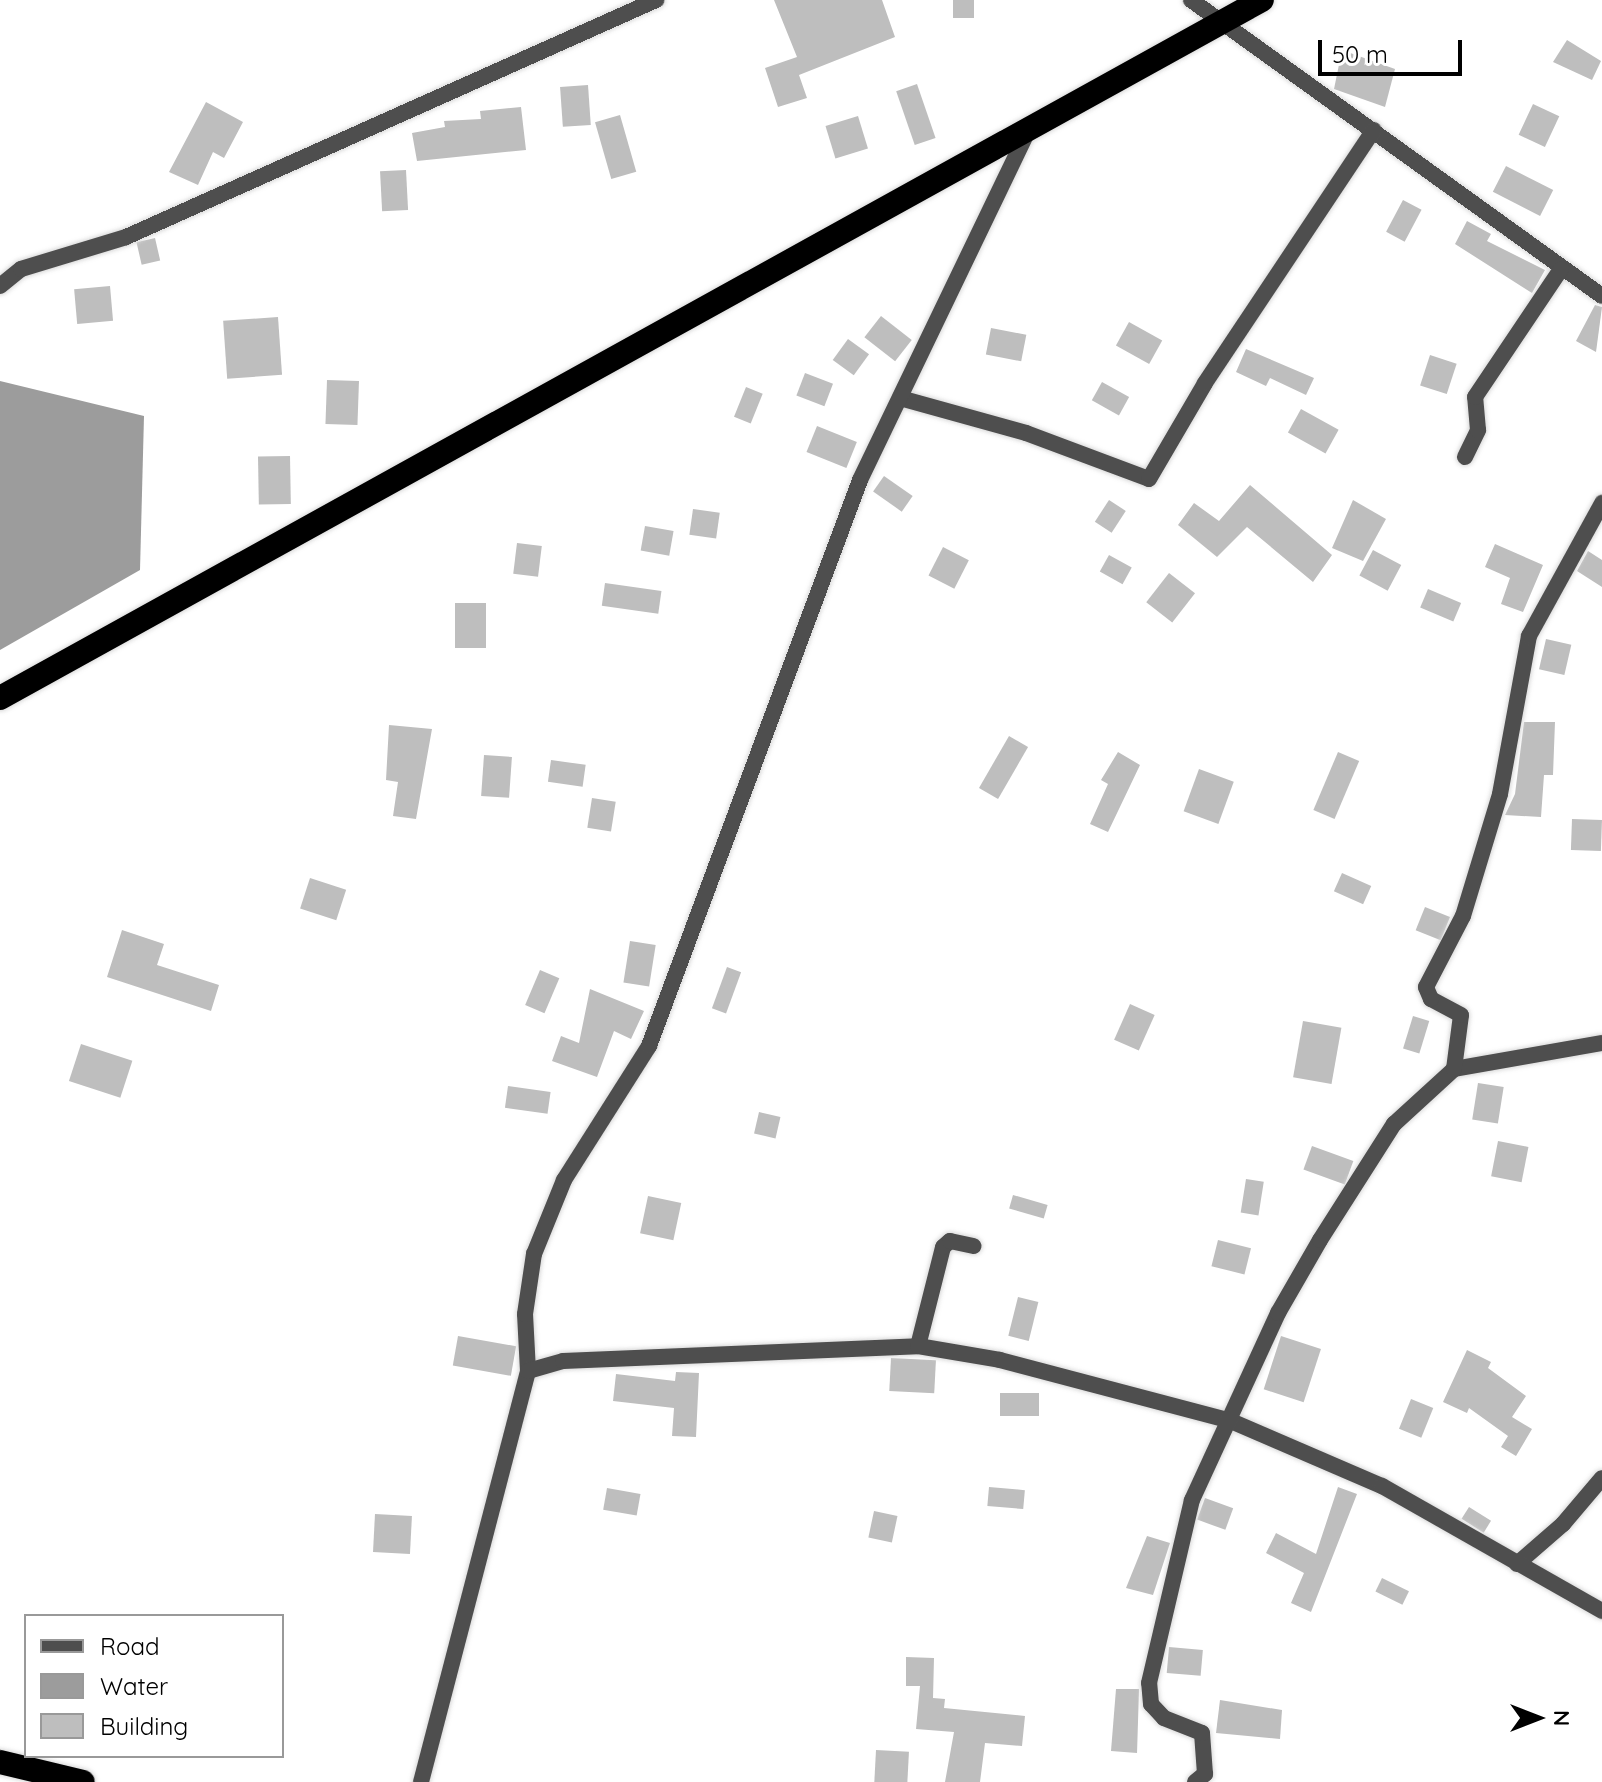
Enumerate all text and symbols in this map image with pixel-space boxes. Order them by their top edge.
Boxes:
scale bar [1322,24,1466,74]
text: 50 m [1332,39,1388,69]
legend [24,1614,284,1758]
text: Road [100,1631,160,1661]
text: Water [100,1671,168,1701]
north arrow [1498,1678,1578,1758]
text: N [1548,1710,1576,1726]
text: Building [100,1711,188,1741]

